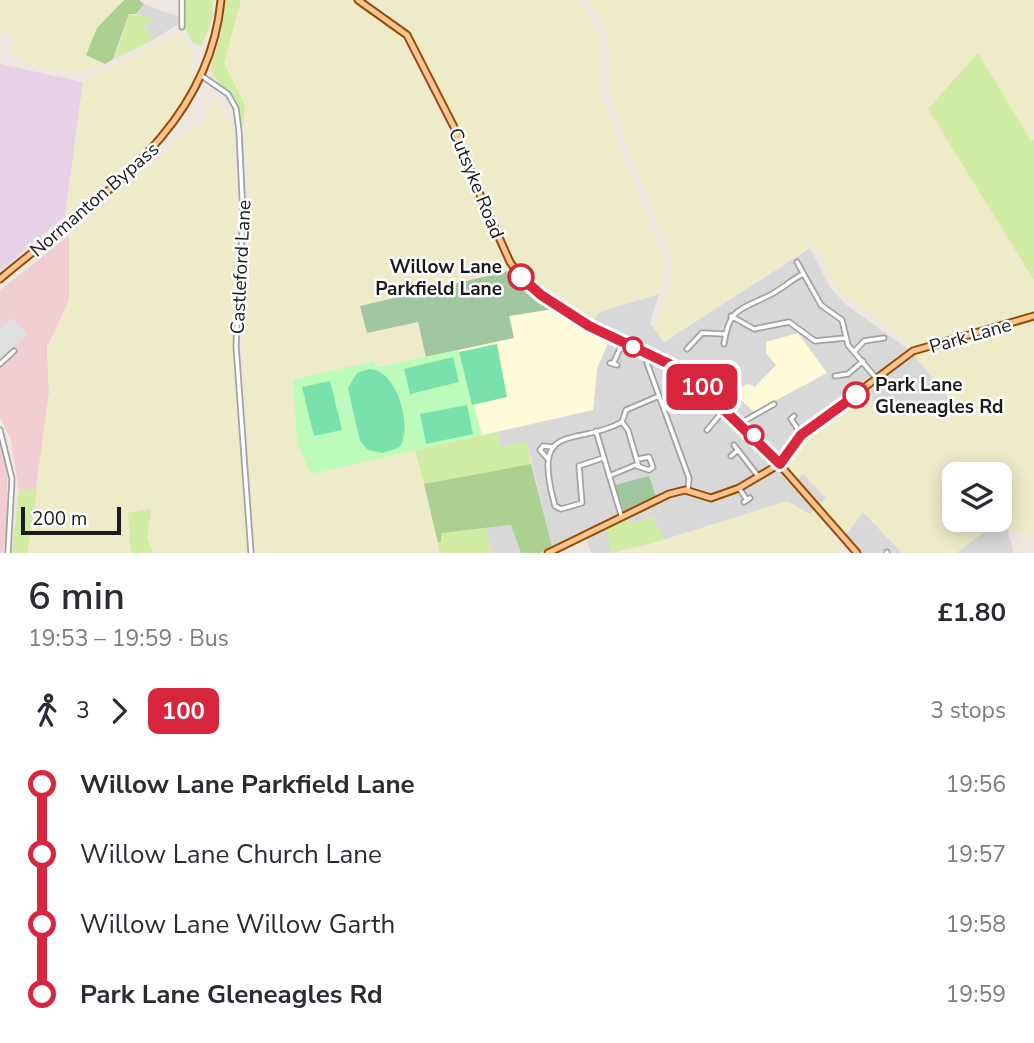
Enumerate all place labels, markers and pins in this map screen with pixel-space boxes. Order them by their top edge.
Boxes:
place label: Willow Lane Parkfield Lane [375,254,502,302]
marker: Willow Lane Parkfield Lane [508,264,534,290]
unlabelled marker [623,337,643,357]
place label: Park Lane Gleneagles Rd [875,372,1003,420]
marker: Park Lane Gleneagles Rd [843,382,869,408]
unlabelled marker [744,425,764,445]

